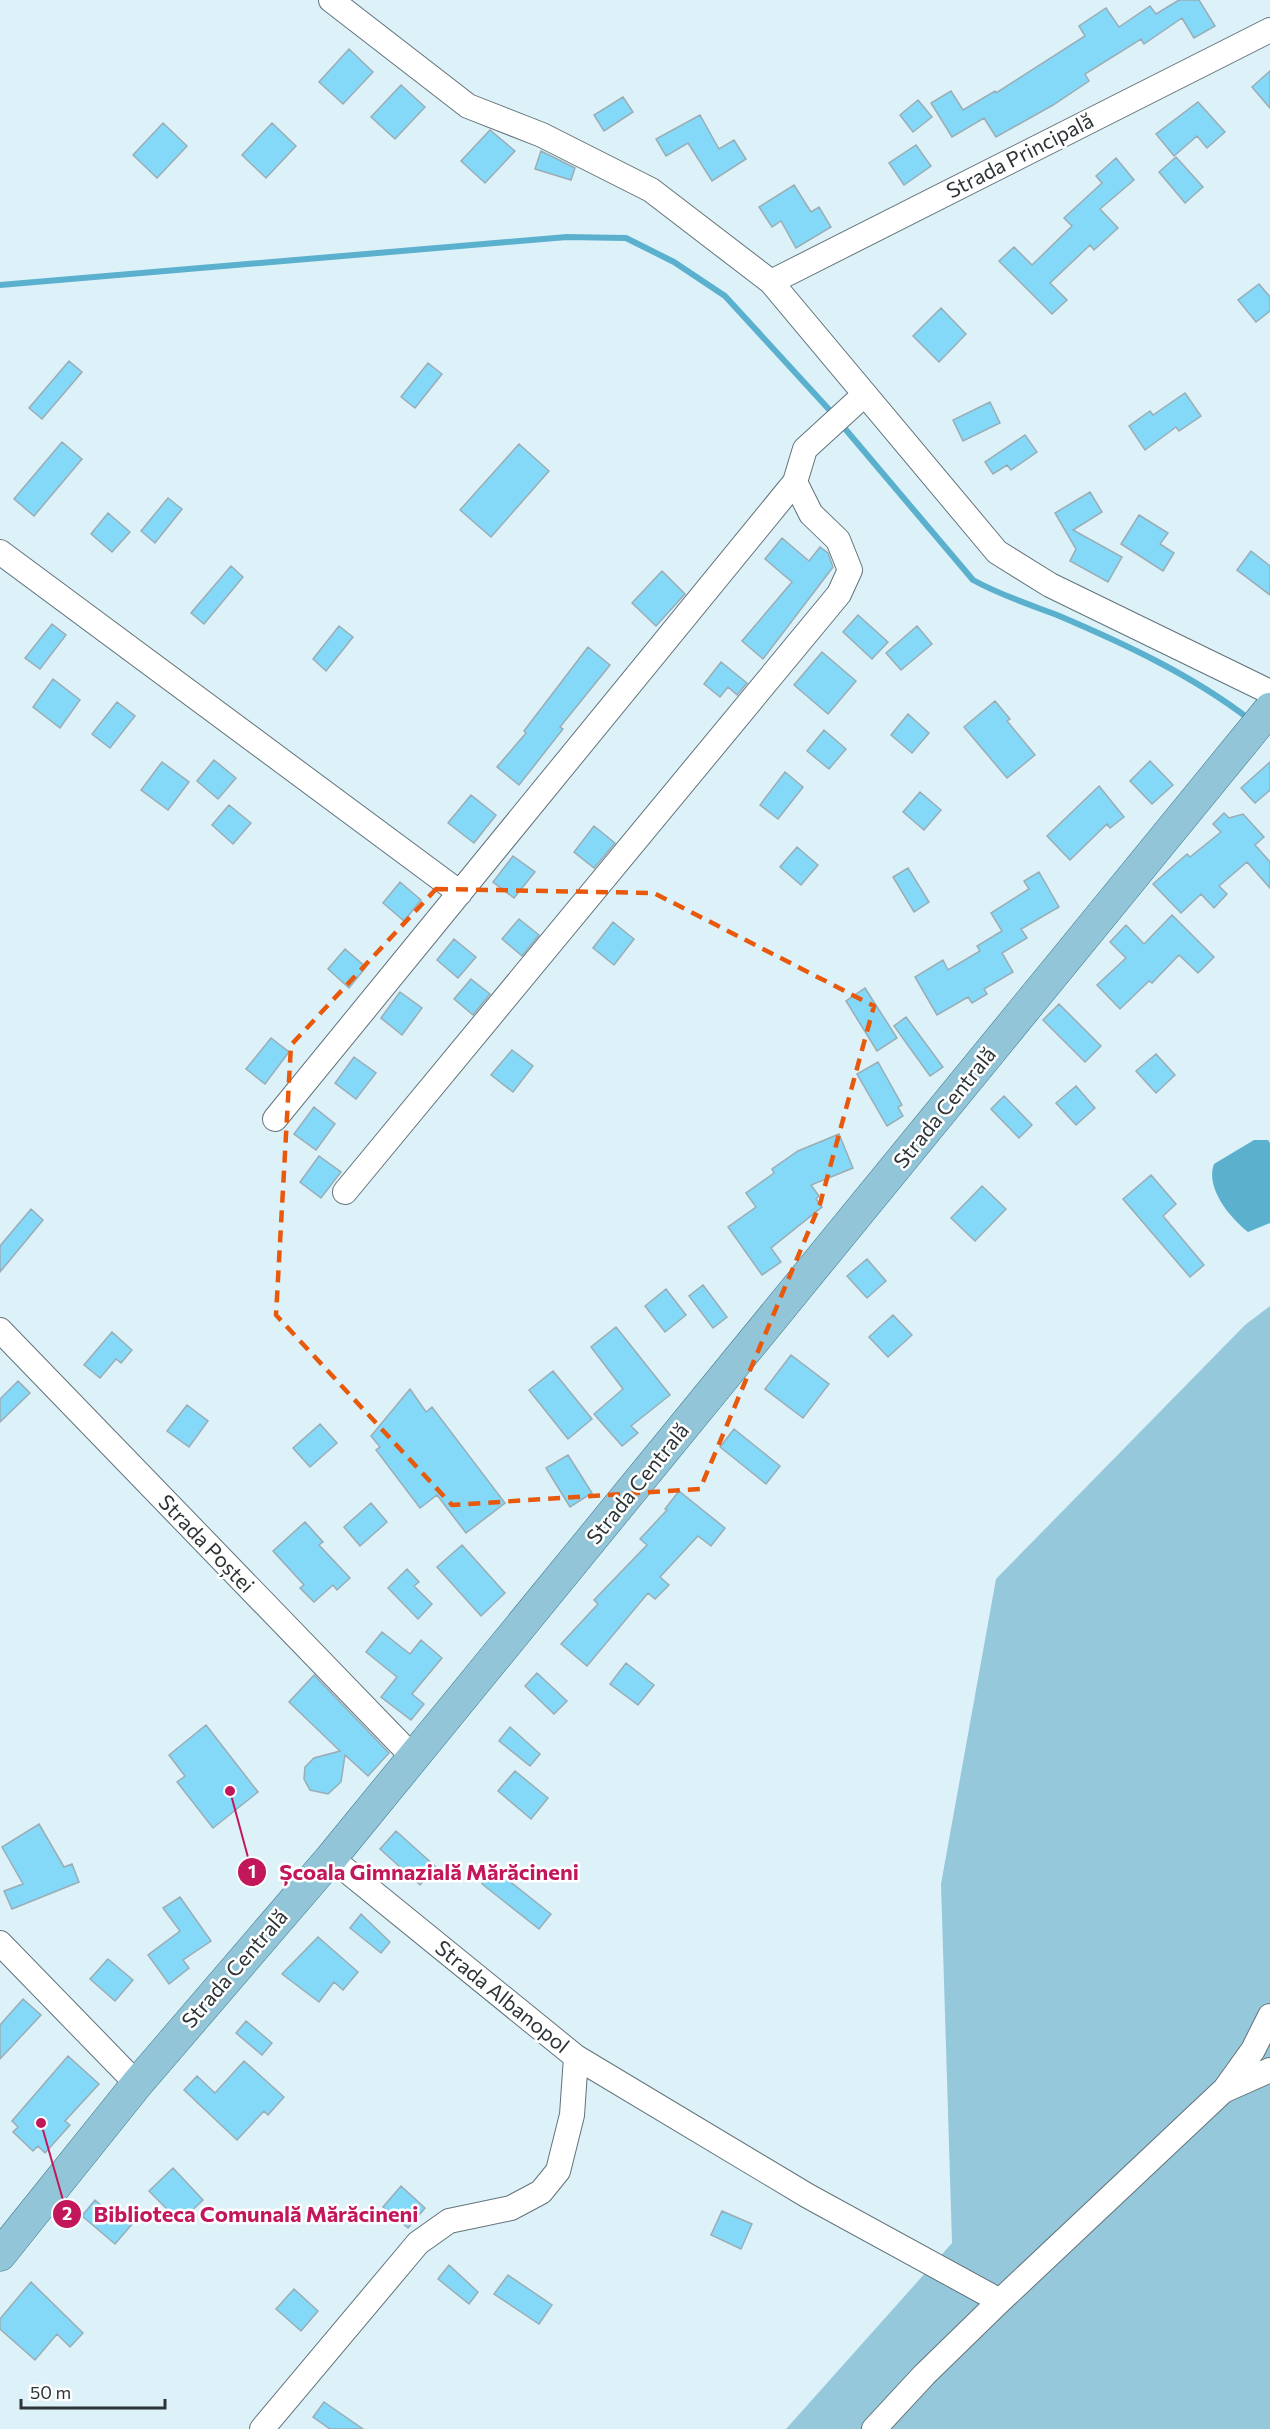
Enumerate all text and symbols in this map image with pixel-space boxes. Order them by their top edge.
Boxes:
street label: Strada Principală [942,107,1097,202]
street label: Strada Centrală [887,1041,1000,1173]
street label: Strada Centrală [580,1417,693,1549]
street label: Strada Poștei [153,1489,260,1599]
callout: Școala Gimnazială Mărăcineni [237,1852,591,1892]
text: Școala Gimnazială Mărăcineni [279,1858,579,1886]
text: 1 [248,1860,256,1882]
street label: Strada Centrală [176,1904,292,2032]
street label: Strada Albanopol [431,1934,575,2058]
callout: Biblioteca Comunală Mărăcineni [52,2194,431,2234]
text: Biblioteca Comunală Mărăcineni [94,2200,418,2227]
text: 2 [62,2202,72,2224]
scale bar [21,2372,165,2410]
text: 50 m [30,2381,71,2403]

